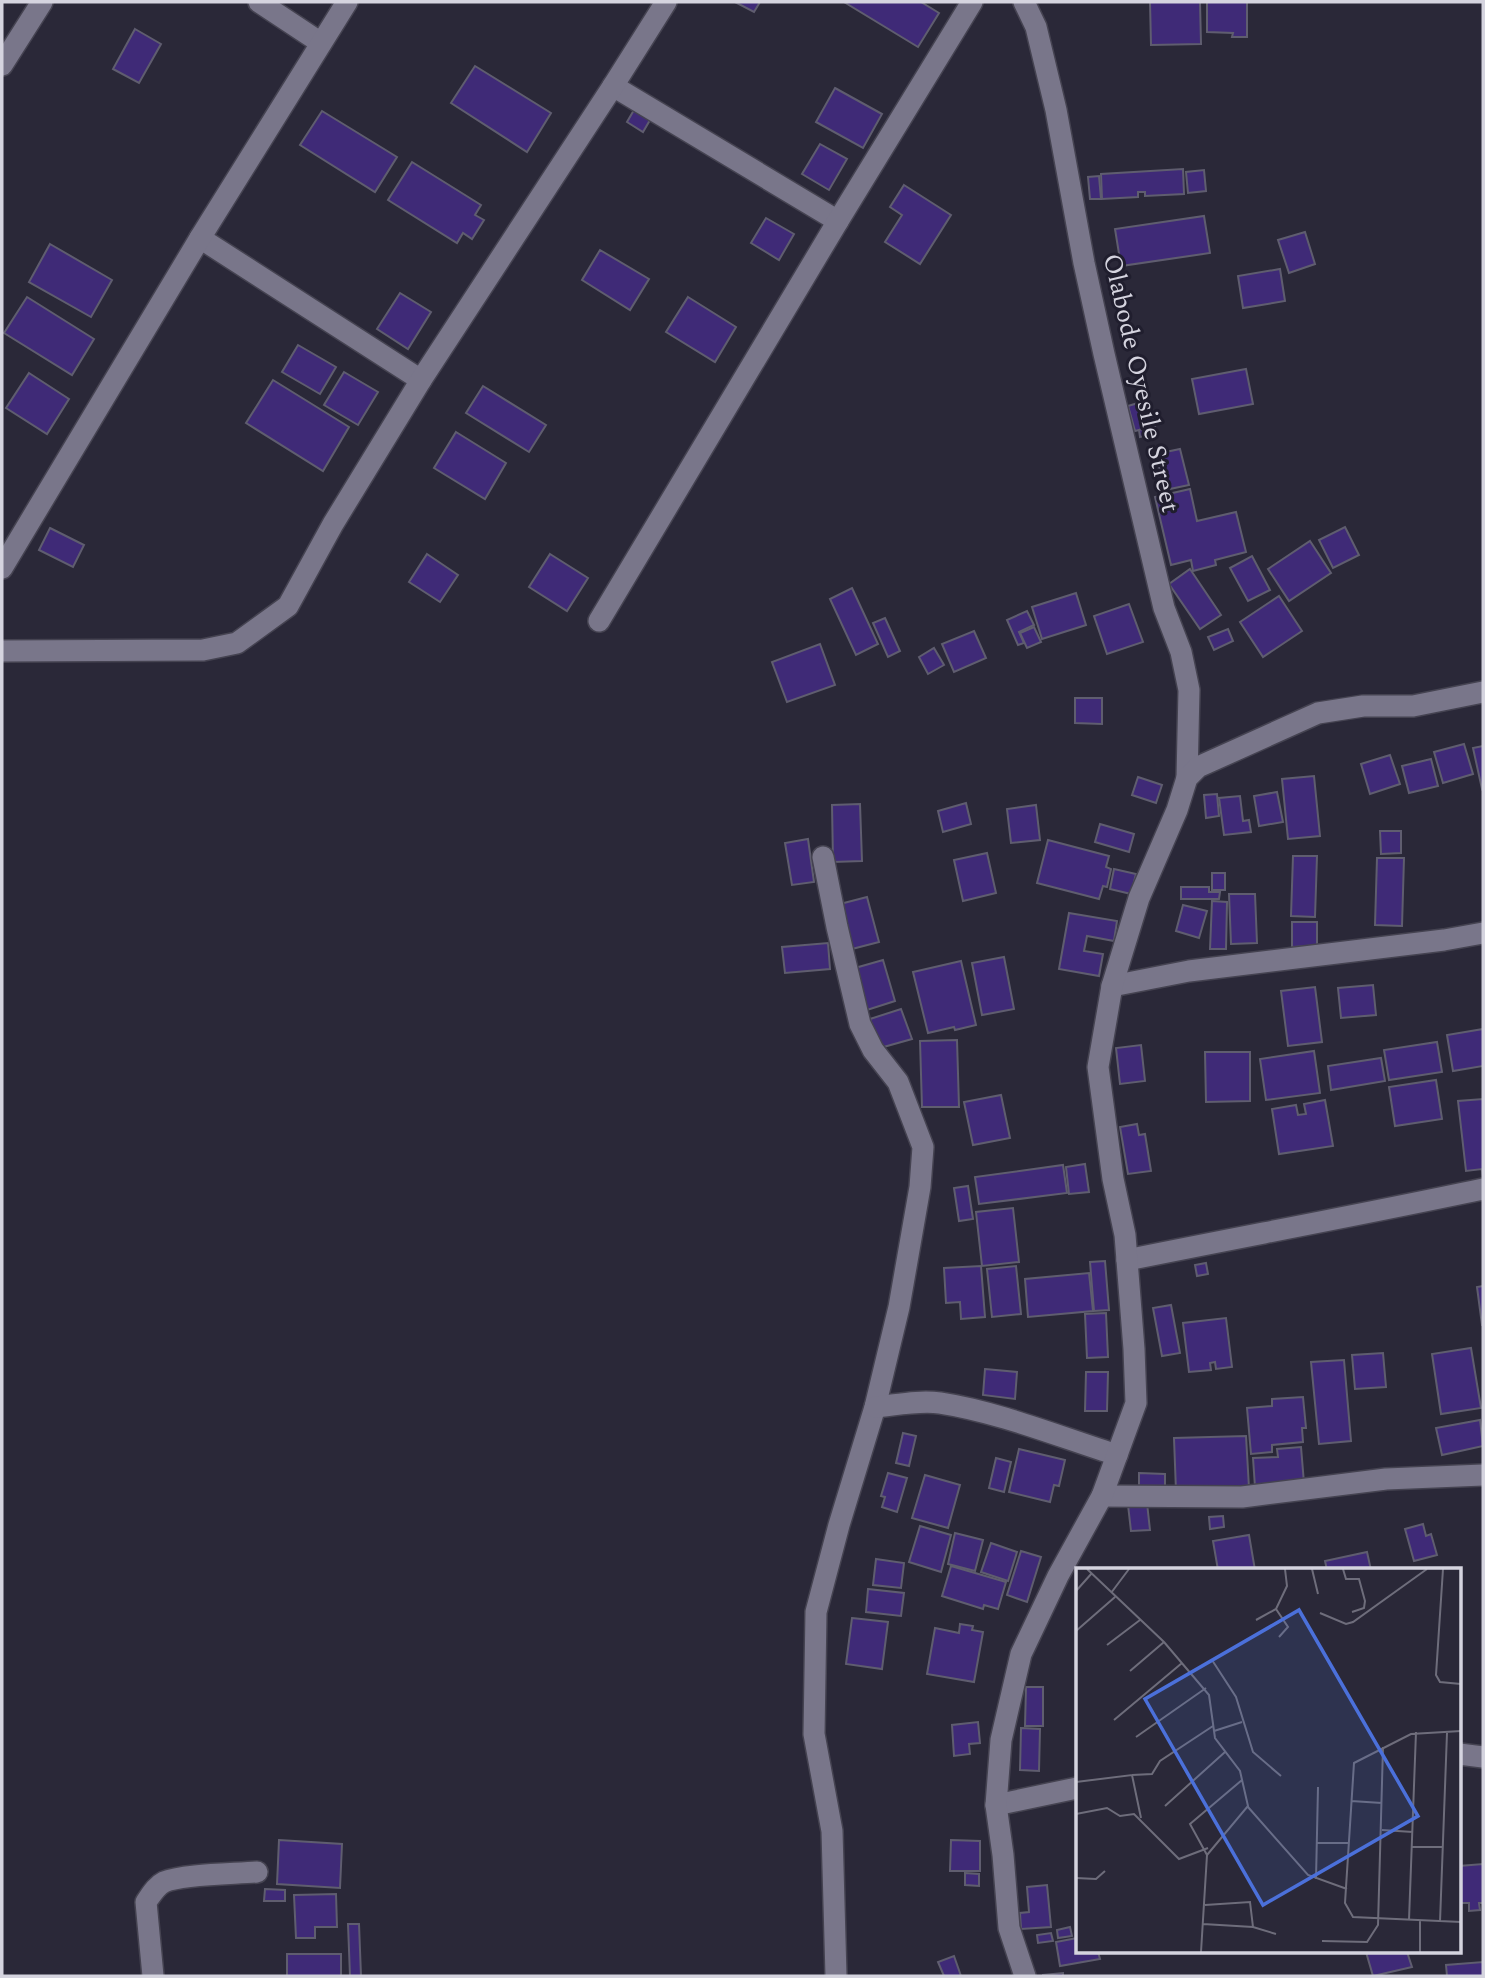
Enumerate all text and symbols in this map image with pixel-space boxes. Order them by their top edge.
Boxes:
street label: Olabode Oyesile Street [1092,250,1190,516]
inset map [1076,1568,1460,1954]

